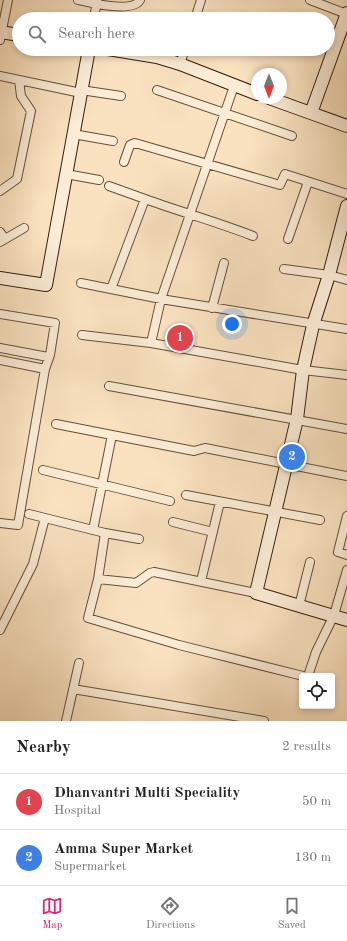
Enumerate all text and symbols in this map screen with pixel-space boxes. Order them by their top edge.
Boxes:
search box [12,12,335,56]
icon: search [26,23,48,45]
text: Search here [58,27,135,42]
north arrow [251,68,287,104]
your location [222,314,242,334]
pin: 1 [167,323,193,353]
pin: 2 [279,442,305,472]
map controls [299,673,335,709]
button: locate [299,673,335,709]
text: Nearby [16,739,71,756]
text: 2 results [282,740,331,753]
text: Dhanvantri Multi Speciality [54,786,240,801]
text: 1 [25,795,33,808]
text: 50 m [302,795,331,808]
text: Hospital [54,804,101,817]
text: Amma Super Market [54,842,193,857]
text: 2 [25,851,33,864]
text: 130 m [294,851,331,864]
text: Supermarket [54,860,126,873]
tab: Map [41,895,63,933]
tab: Directions [146,895,195,933]
tab: Saved [278,895,306,933]

